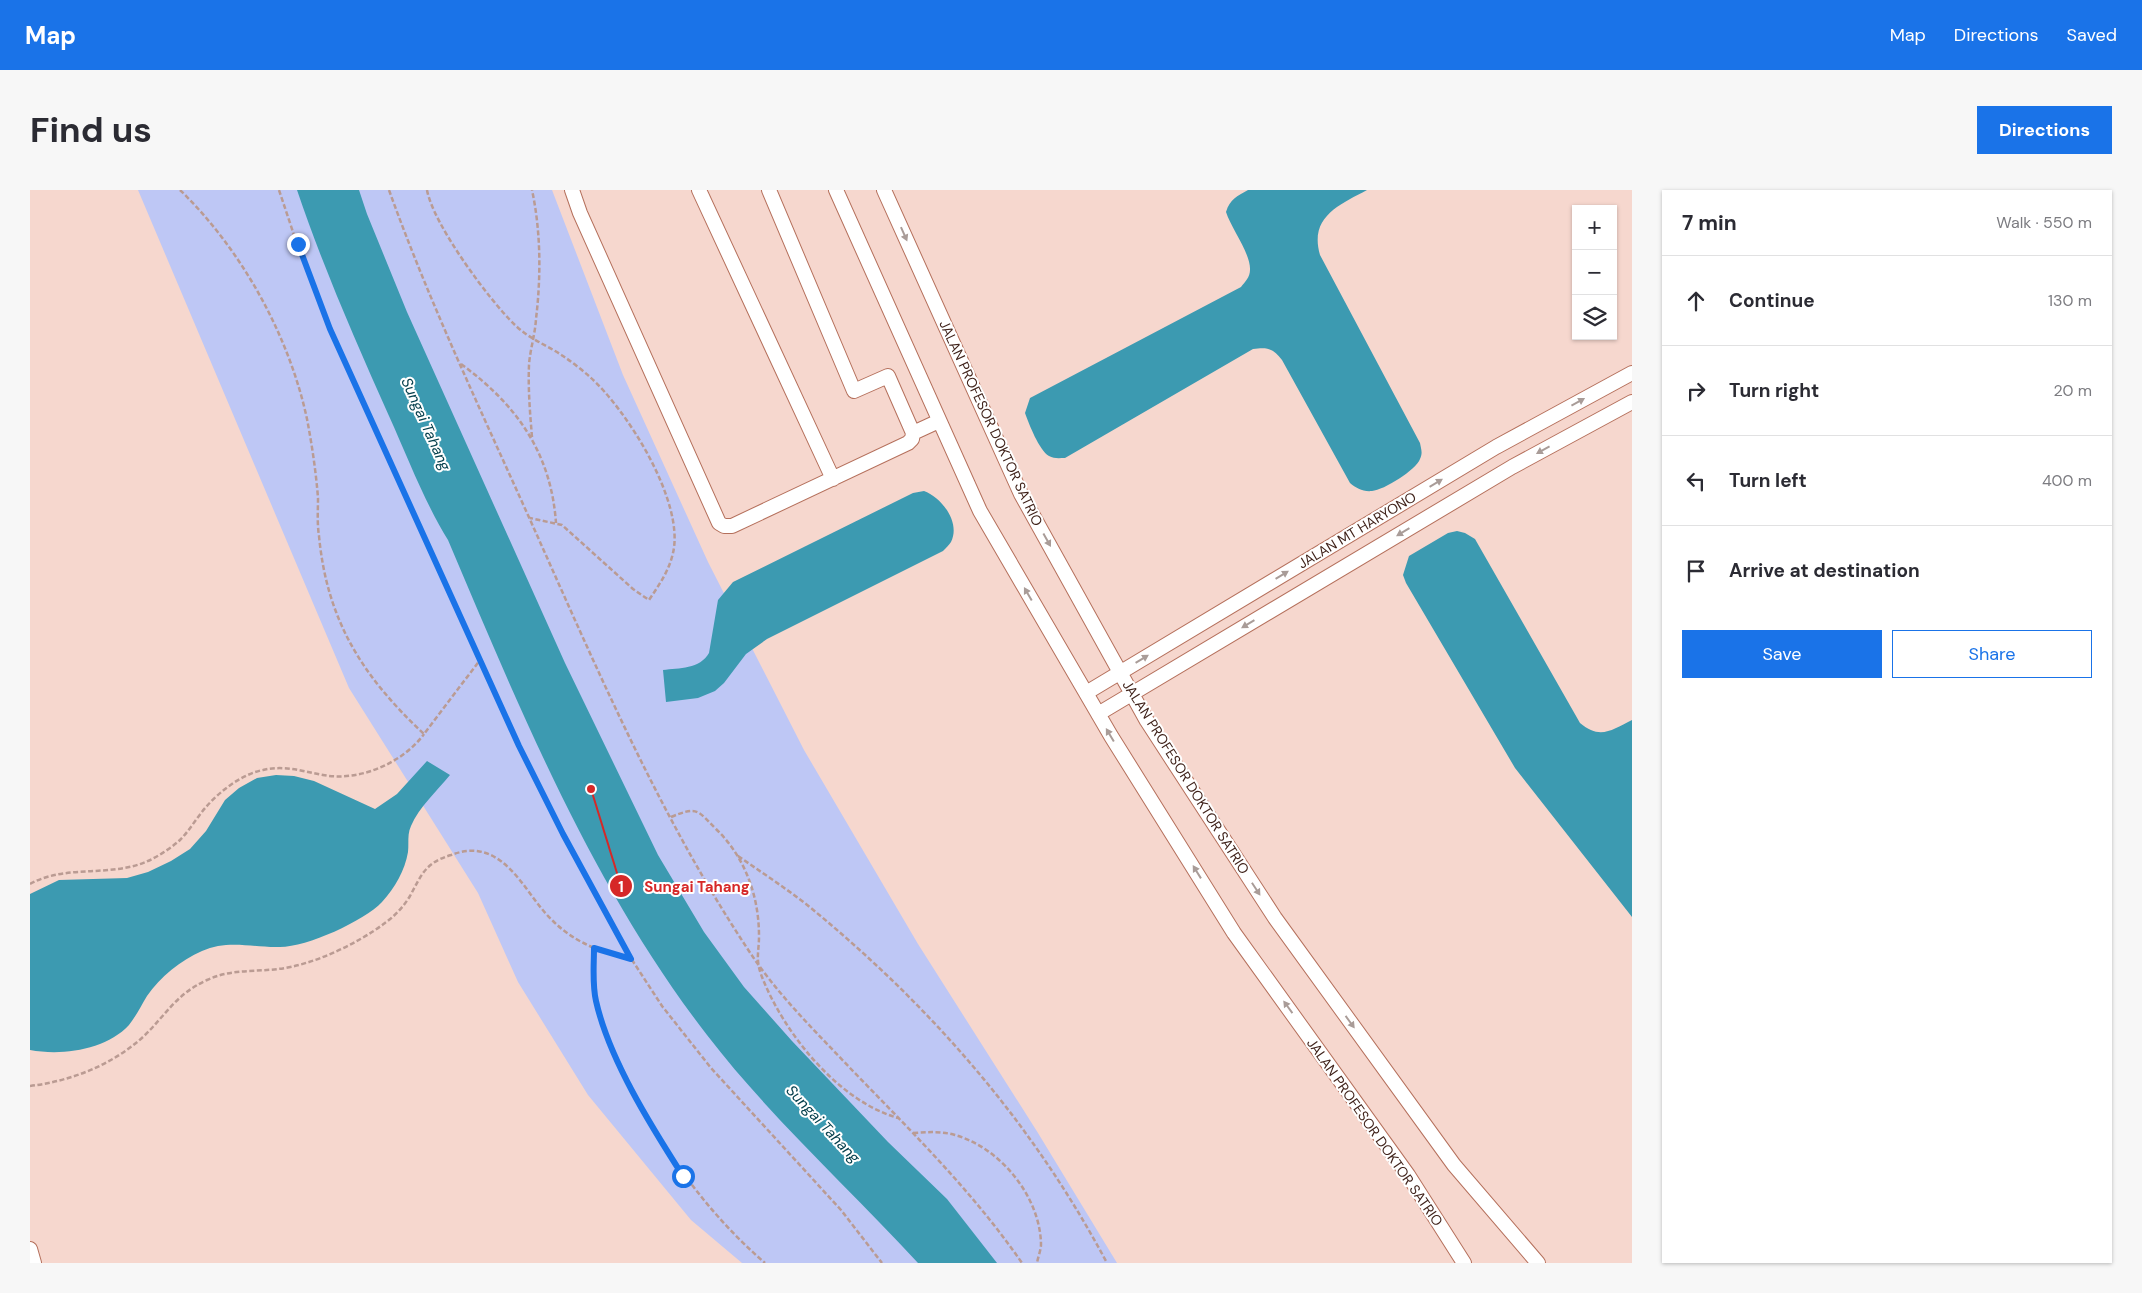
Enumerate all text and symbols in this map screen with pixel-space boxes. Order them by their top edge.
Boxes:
text: Map [25,20,76,51]
text: Map [1890,23,1926,47]
text: Directions [1954,23,2039,47]
text: Saved [2067,23,2117,47]
button: Directions [1977,106,2112,154]
text: Find us [30,107,152,153]
map controls [1572,205,1617,340]
button: + [1572,205,1617,250]
text: 7 min [1682,209,1737,237]
text: Walk · 550 m [1996,212,2092,233]
one-way arrow [900,227,908,241]
route end [287,233,310,256]
button: − [1572,250,1617,295]
icon: ahead [1682,287,1710,315]
text: Continue [1729,288,1815,313]
text: 130 m [2048,290,2092,311]
button: layers [1572,295,1617,340]
street label: JALAN PROFESOR DOKTOR SATRIO [935,317,1047,529]
water label: Sungai Tahang [397,374,456,474]
icon: right [1682,377,1710,405]
text: Turn right [1729,378,1819,403]
text: 20 m [2053,380,2092,401]
one-way arrow [1571,398,1584,407]
one-way arrow [1536,446,1550,454]
icon: left [1682,467,1710,495]
text: Turn left [1729,468,1807,493]
text: 400 m [2042,470,2092,491]
one-way arrow [1430,478,1443,487]
street label: JALAN MT HARYONO [1295,487,1420,572]
one-way arrow [1396,528,1409,537]
one-way arrow [1042,533,1051,547]
icon: arrive [1682,557,1710,585]
text: Arrive at destination [1729,558,1920,583]
one-way arrow [1275,571,1288,580]
one-way arrow [1024,588,1033,601]
one-way arrow [1242,620,1255,629]
button: Save [1682,630,1882,678]
button: Share [1892,630,2092,678]
one-way arrow [1136,654,1149,663]
street label: JALAN PROFESOR DOKTOR SATRIO [1119,677,1253,877]
one-way arrow [1106,728,1115,741]
one-way arrow [1192,866,1201,879]
callout: Sungai Tahang [609,871,759,901]
text: 1 [618,877,624,897]
text: Sungai Tahang [644,877,750,897]
one-way arrow [1251,883,1261,896]
one-way arrow [1283,1000,1293,1014]
one-way arrow [1345,1015,1355,1029]
street label: JALAN PROFESOR DOKTOR SATRIO [1303,1035,1447,1229]
water label: Sungai Tahang [782,1081,865,1168]
route start [672,1165,695,1188]

